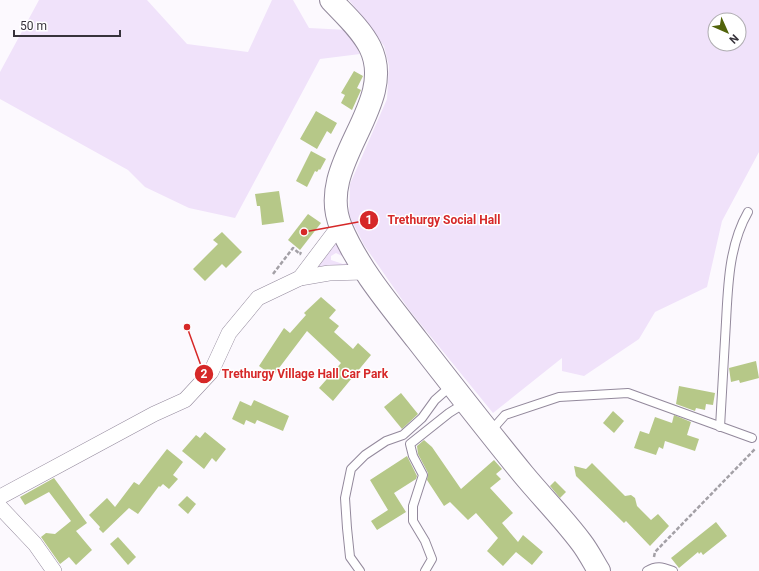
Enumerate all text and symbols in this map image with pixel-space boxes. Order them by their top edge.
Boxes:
scale bar [14,12,120,38]
north arrow [707,12,747,52]
text: 50 m [20,19,47,33]
text: N [726,31,741,46]
callout: Trethurgy Social Hall [359,208,508,232]
text: 1 [366,213,372,227]
text: Trethurgy Social Hall [388,213,500,227]
callout: Trethurgy Village Hall Car Park [194,362,396,386]
text: 2 [201,367,208,381]
text: Trethurgy Village Hall Car Park [222,367,389,381]

